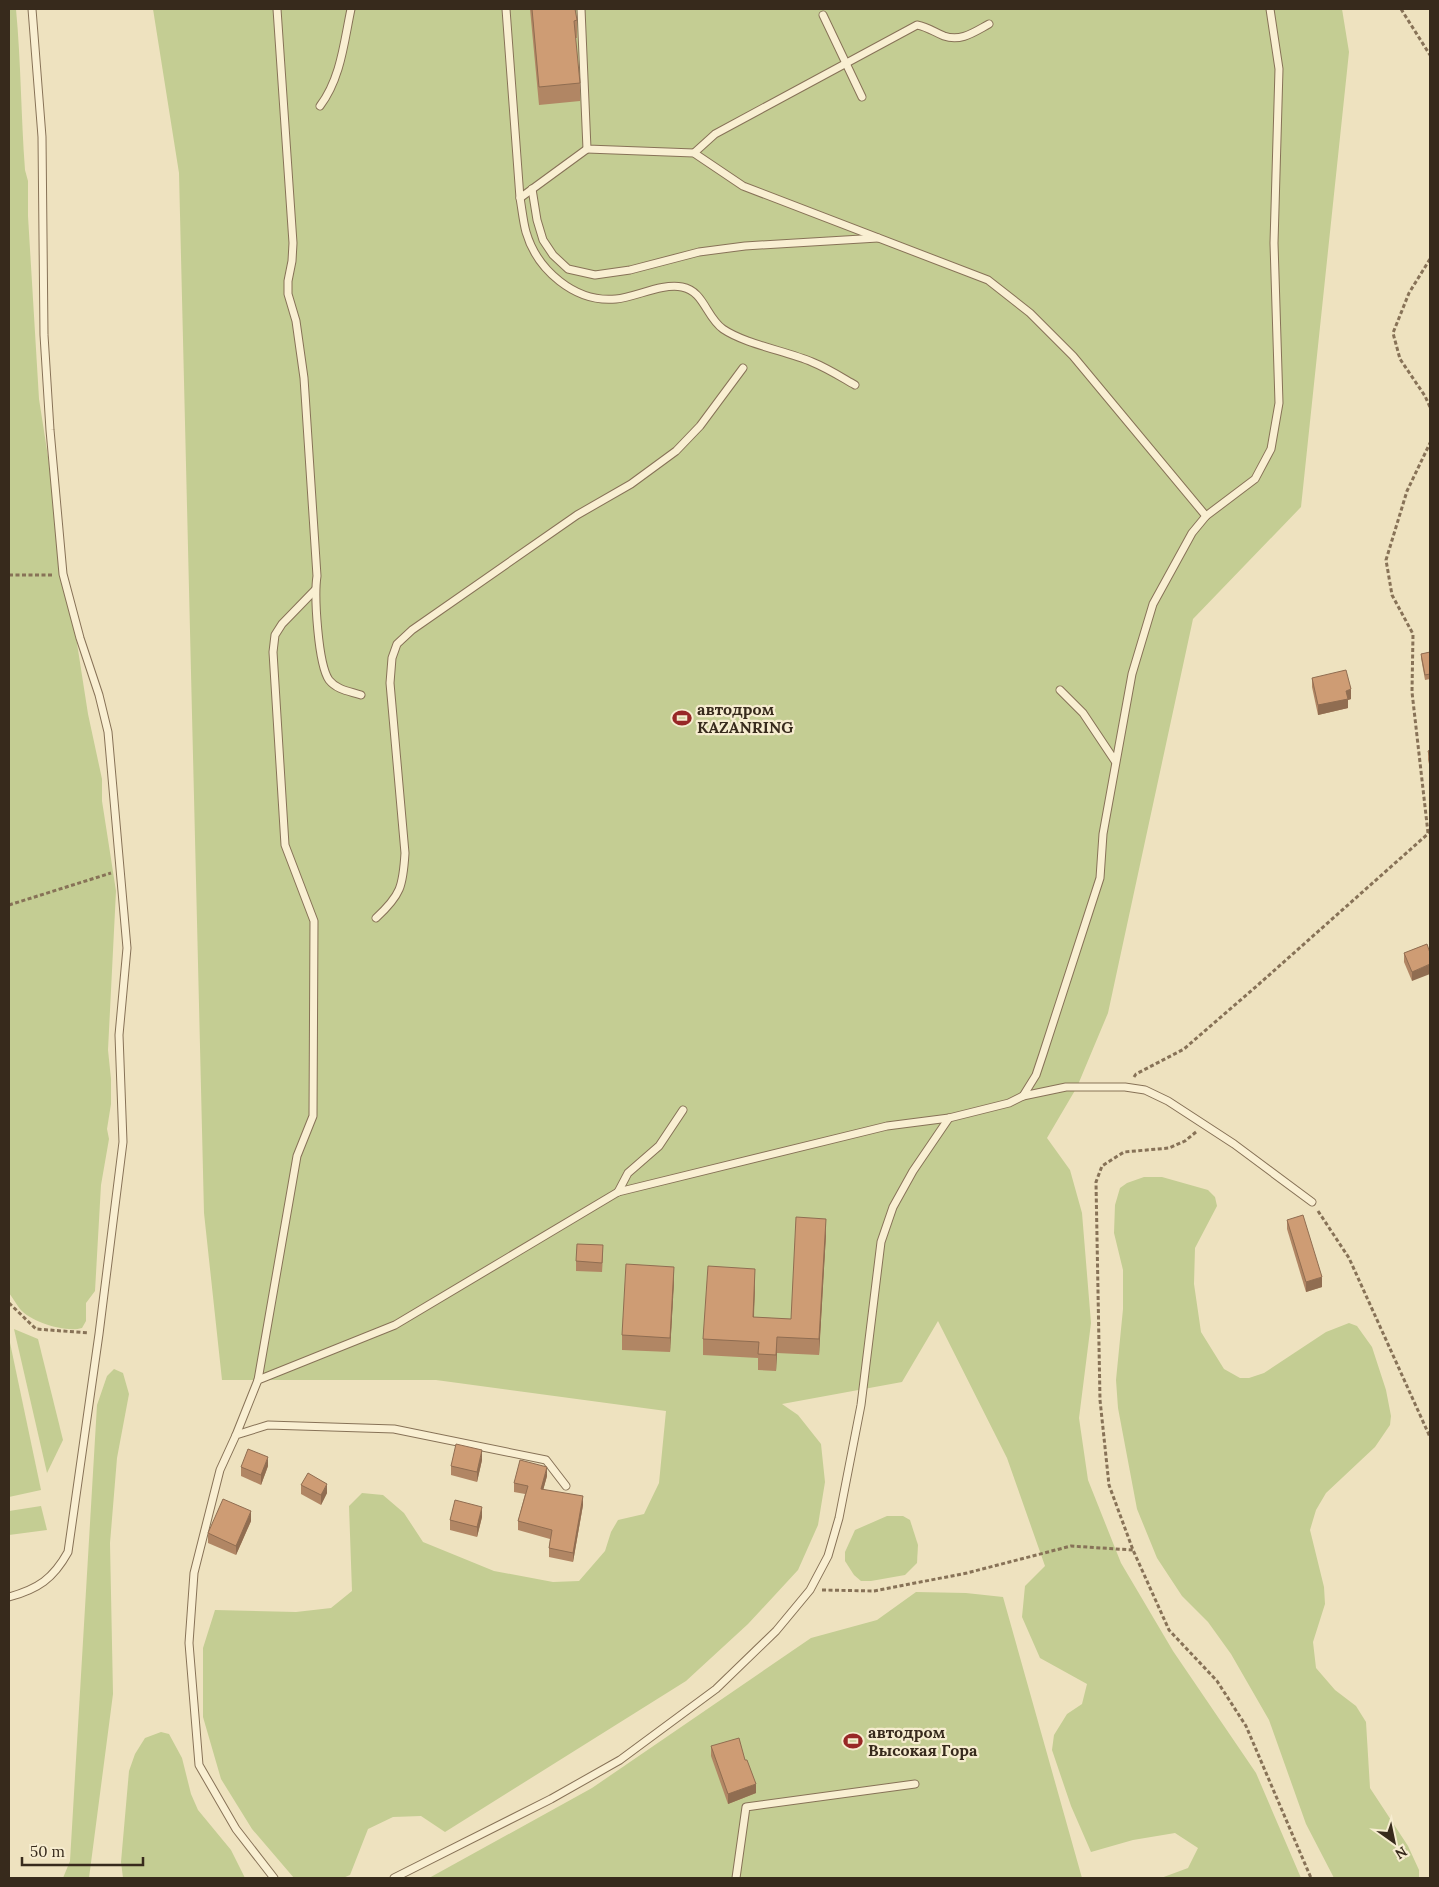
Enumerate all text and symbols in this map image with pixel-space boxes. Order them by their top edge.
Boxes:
place label: автодром KAZANRING [697,699,793,737]
sports icon: автодром KAZANRING [671,707,693,729]
place label: автодром Высокая Гора [868,1722,978,1760]
sports icon: автодром Высокая Гора [842,1730,864,1752]
north arrow [1369,1817,1419,1867]
scale bar [22,1834,144,1866]
text: 50 m [30,1842,65,1861]
text: N [1391,1842,1411,1863]

